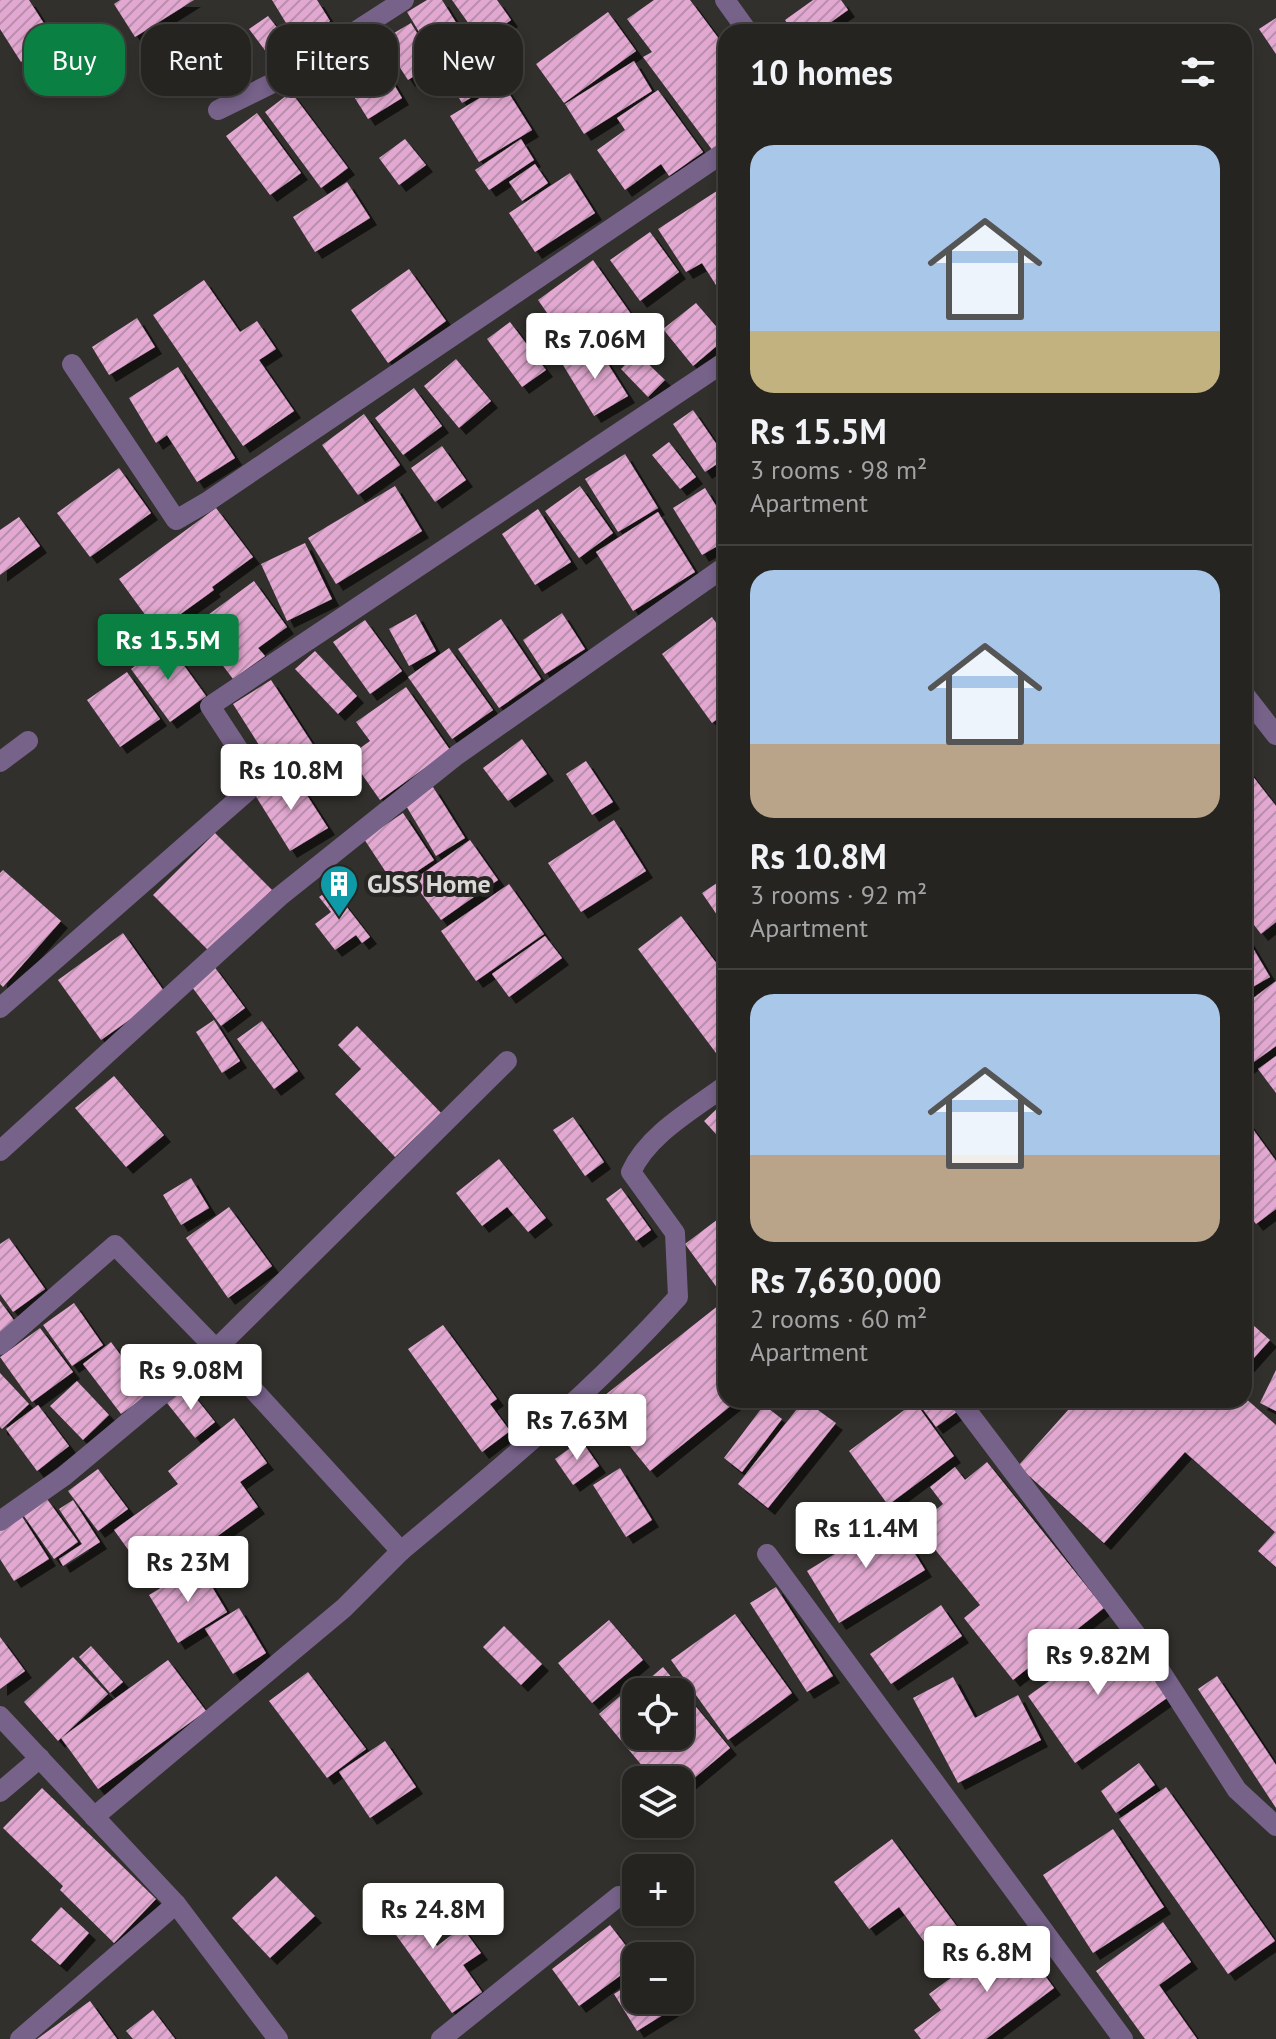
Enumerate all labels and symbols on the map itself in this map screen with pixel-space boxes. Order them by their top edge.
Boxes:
pin: Rs 7.06M [512,313,678,381]
pin: Rs 15.5M [85,614,251,682]
pin: Rs 10.8M [208,744,374,812]
building icon: GJSS Home [318,863,360,918]
place label: GJSS Home [367,867,491,900]
pin: Rs 9.08M [108,1344,274,1412]
pin: Rs 7.63M [494,1394,660,1462]
pin: Rs 11.4M [783,1502,949,1570]
pin: Rs 23M [123,1536,253,1604]
pin: Rs 9.82M [1015,1629,1181,1697]
pin: Rs 24.8M [350,1883,516,1951]
pin: Rs 6.8M [913,1926,1061,1994]

